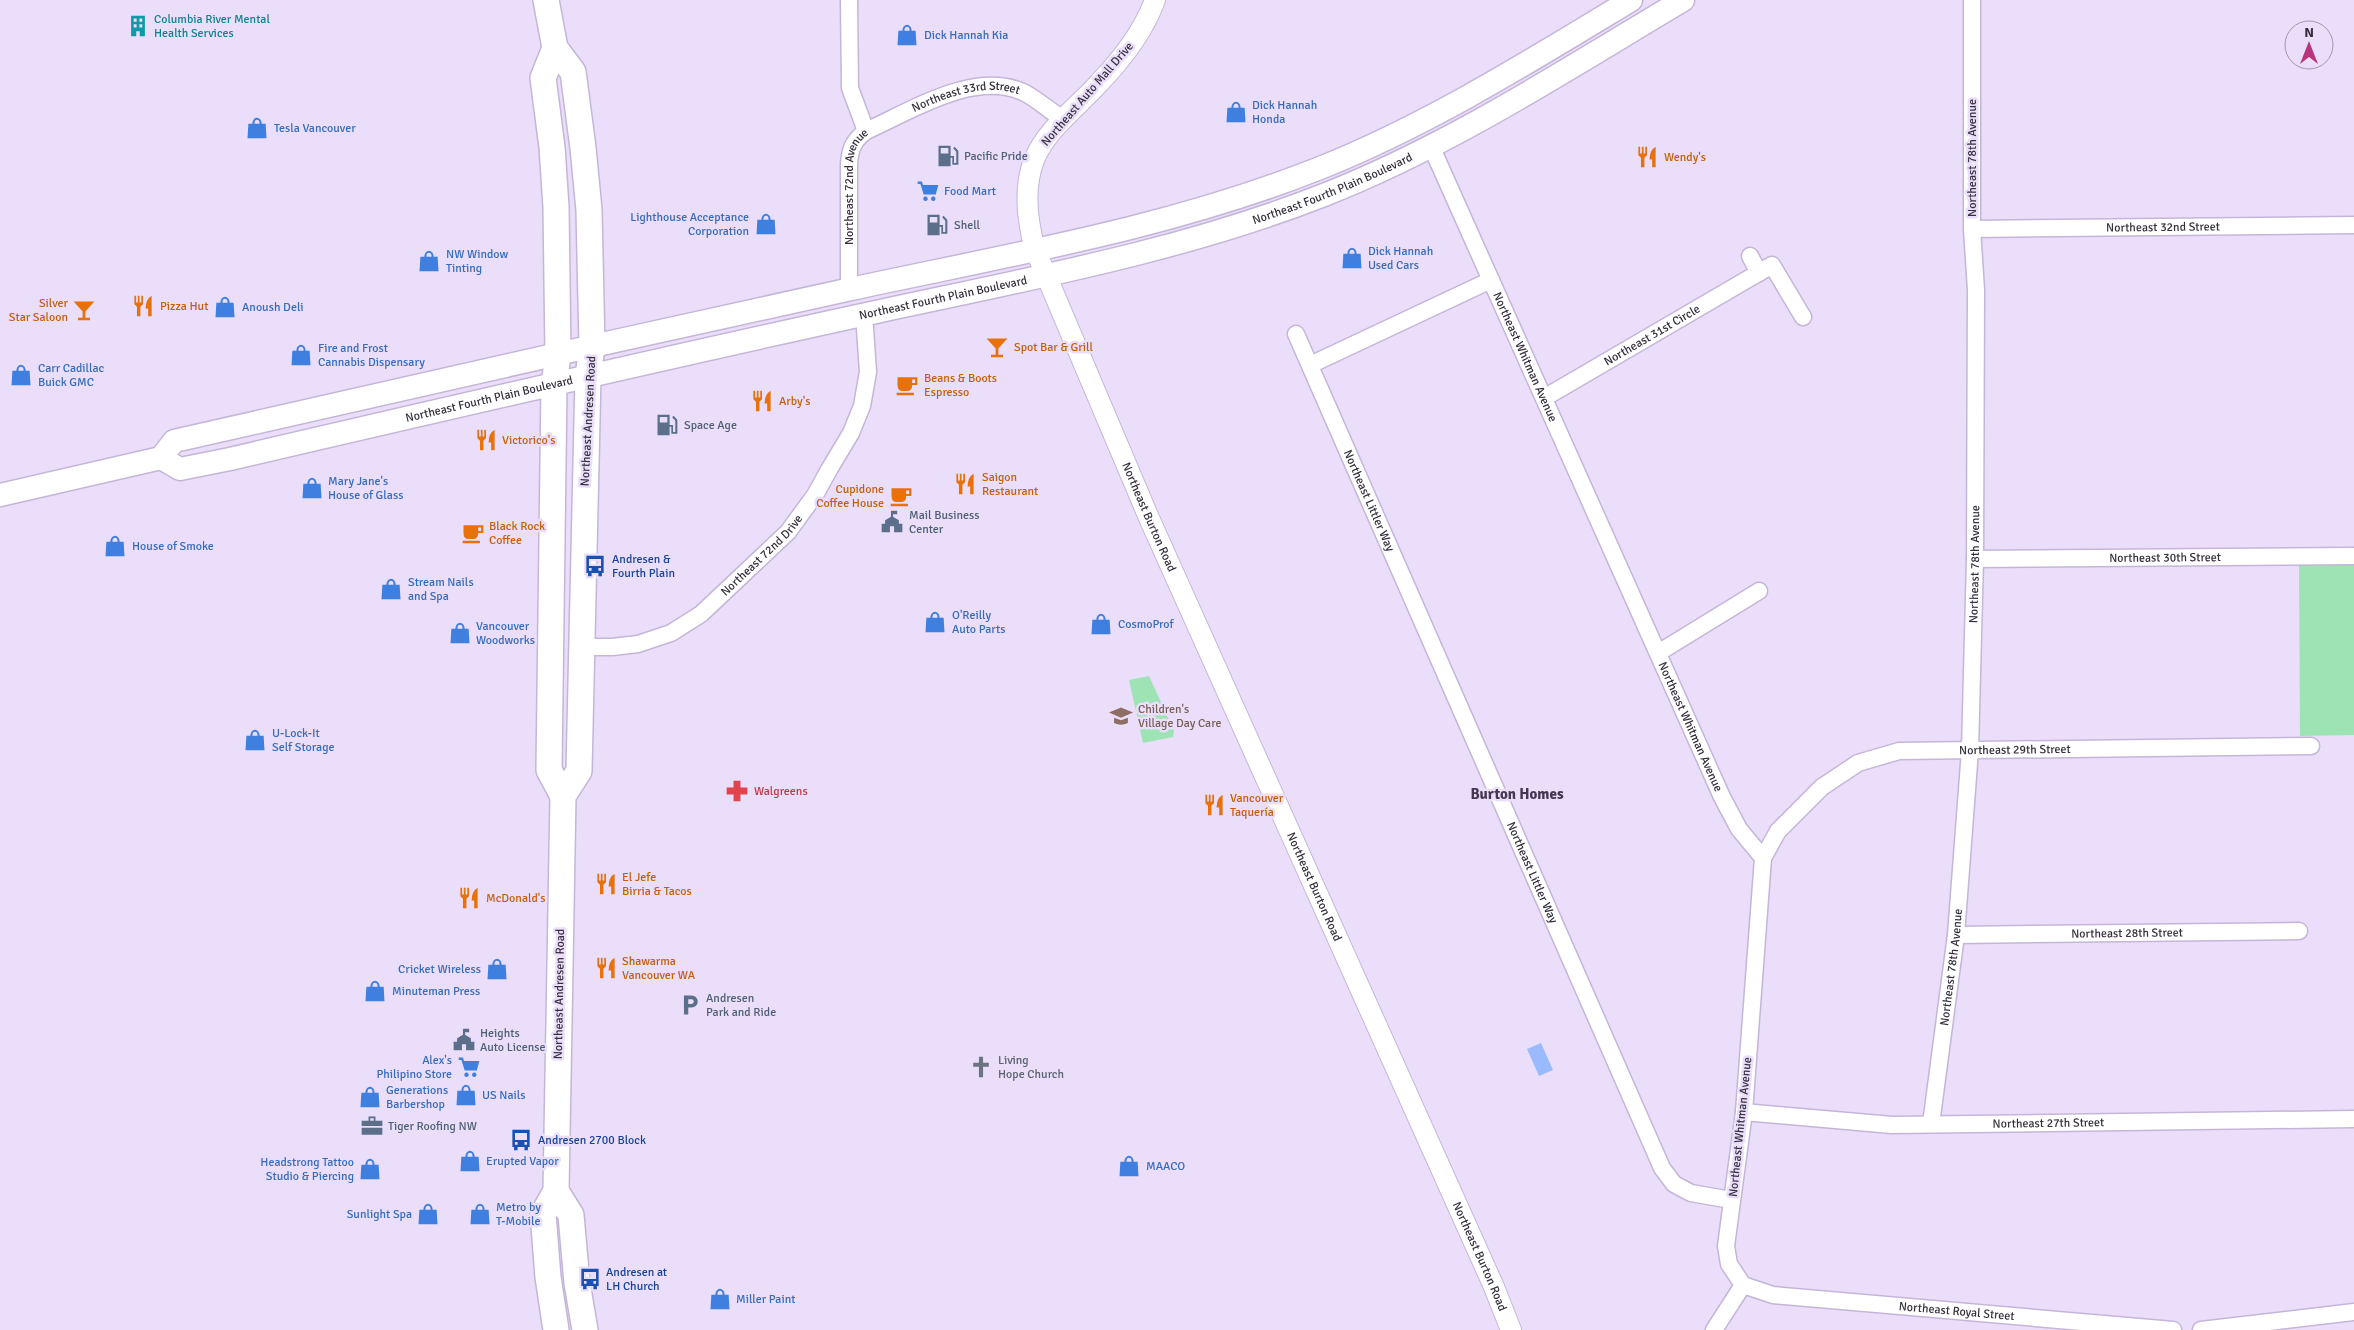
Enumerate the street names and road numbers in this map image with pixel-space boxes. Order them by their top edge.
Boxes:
street label: Northeast Auto Mall Drive [1038,39,1137,149]
street label: Northeast 33rd Street [909,79,1022,116]
street label: Northeast 78th Avenue [1965,99,1980,217]
street label: Northeast 72nd Avenue [842,125,871,245]
street label: Northeast Fourth Plain Boulevard [1251,150,1415,228]
street label: Northeast 32nd Street [2106,219,2220,236]
street label: Northeast Fourth Plain Boulevard [858,273,1029,323]
street label: Northeast Whitman Avenue [1489,290,1560,424]
street label: Northeast 31st Circle [1601,302,1703,369]
street label: Northeast Andresen Road [578,355,599,487]
street label: Northeast Fourth Plain Boulevard [404,373,574,426]
street label: Northeast Littler Way [1340,448,1398,554]
street label: Northeast Burton Road [1118,460,1179,574]
street label: Northeast 78th Avenue [1966,505,1983,623]
street label: Northeast 72nd Drive [718,512,806,599]
street label: Northeast 30th Street [2109,550,2221,566]
street label: Northeast Whitman Avenue [1655,660,1726,794]
street label: Northeast 29th Street [1959,742,2071,758]
street label: Northeast Littler Way [1503,819,1561,926]
street label: Northeast Burton Road [1283,830,1345,944]
street label: Northeast 78th Avenue [1937,908,1966,1027]
street label: Northeast 28th Street [2071,925,2183,942]
street label: Northeast Andresen Road [551,929,568,1059]
street label: Northeast Whitman Avenue [1726,1056,1755,1198]
street label: Northeast 27th Street [1992,1115,2104,1132]
street label: Northeast Burton Road [1449,1200,1510,1313]
street label: Northeast Royal Street [1898,1299,2015,1324]

